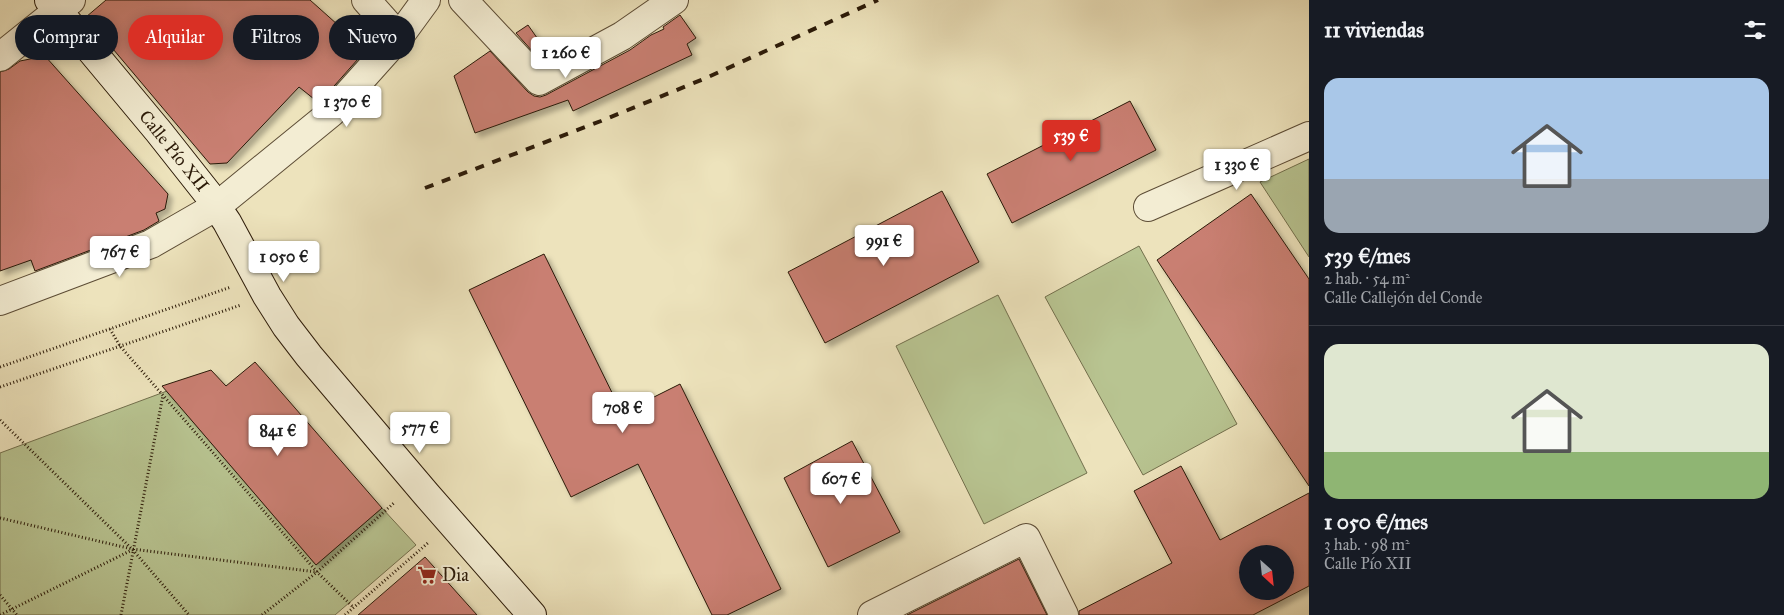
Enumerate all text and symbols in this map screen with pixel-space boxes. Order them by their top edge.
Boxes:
chip: Comprar [15,15,118,60]
chip: Alquilar [128,15,223,60]
chip: Filtros [233,15,319,60]
chip: Nuevo [329,15,415,60]
icon: filters [1741,16,1769,44]
text: 11 viviendas [1324,17,1424,43]
pin: 1 260 € [520,36,612,79]
text: 1 260 € [542,43,590,62]
pin: 1 370 € [301,86,393,128]
text: 1 370 € [323,92,371,111]
street label: Calle Pío XII [134,106,214,196]
icon: home [1502,111,1592,201]
pin: 539 € [1036,120,1106,162]
text: 539 € [1053,126,1089,145]
pin: 1 330 € [1191,148,1283,191]
text: 1 330 € [1214,155,1260,174]
pin: 991 € [849,224,919,267]
text: 991 € [866,231,902,250]
pin: 767 € [85,236,155,278]
pin: 1 050 € [238,240,330,283]
text: 767 € [101,242,139,261]
text: 539 €/mes [1324,243,1410,269]
text: 1 050 € [260,247,308,266]
text: 2 hab. · 54 m² [1324,269,1410,288]
text: Calle Callejón del Conde [1324,288,1482,307]
icon: home [1502,376,1592,466]
pin: 708 € [588,392,658,434]
text: 708 € [603,398,643,417]
pin: 577 € [385,412,455,454]
pin: 841 € [243,414,313,457]
text: 577 € [401,418,439,437]
text: 841 € [260,421,296,440]
pin: 607 € [806,462,876,505]
text: 607 € [821,469,861,488]
text: 1 050 €/mes [1324,509,1428,535]
text: 3 hab. · 98 m² [1324,535,1410,554]
north arrow [1239,545,1294,600]
map controls [1239,545,1294,600]
text: Calle Pío XII [1324,554,1412,573]
supermarket icon: Dia [416,564,438,586]
place label: Dia [442,564,469,586]

